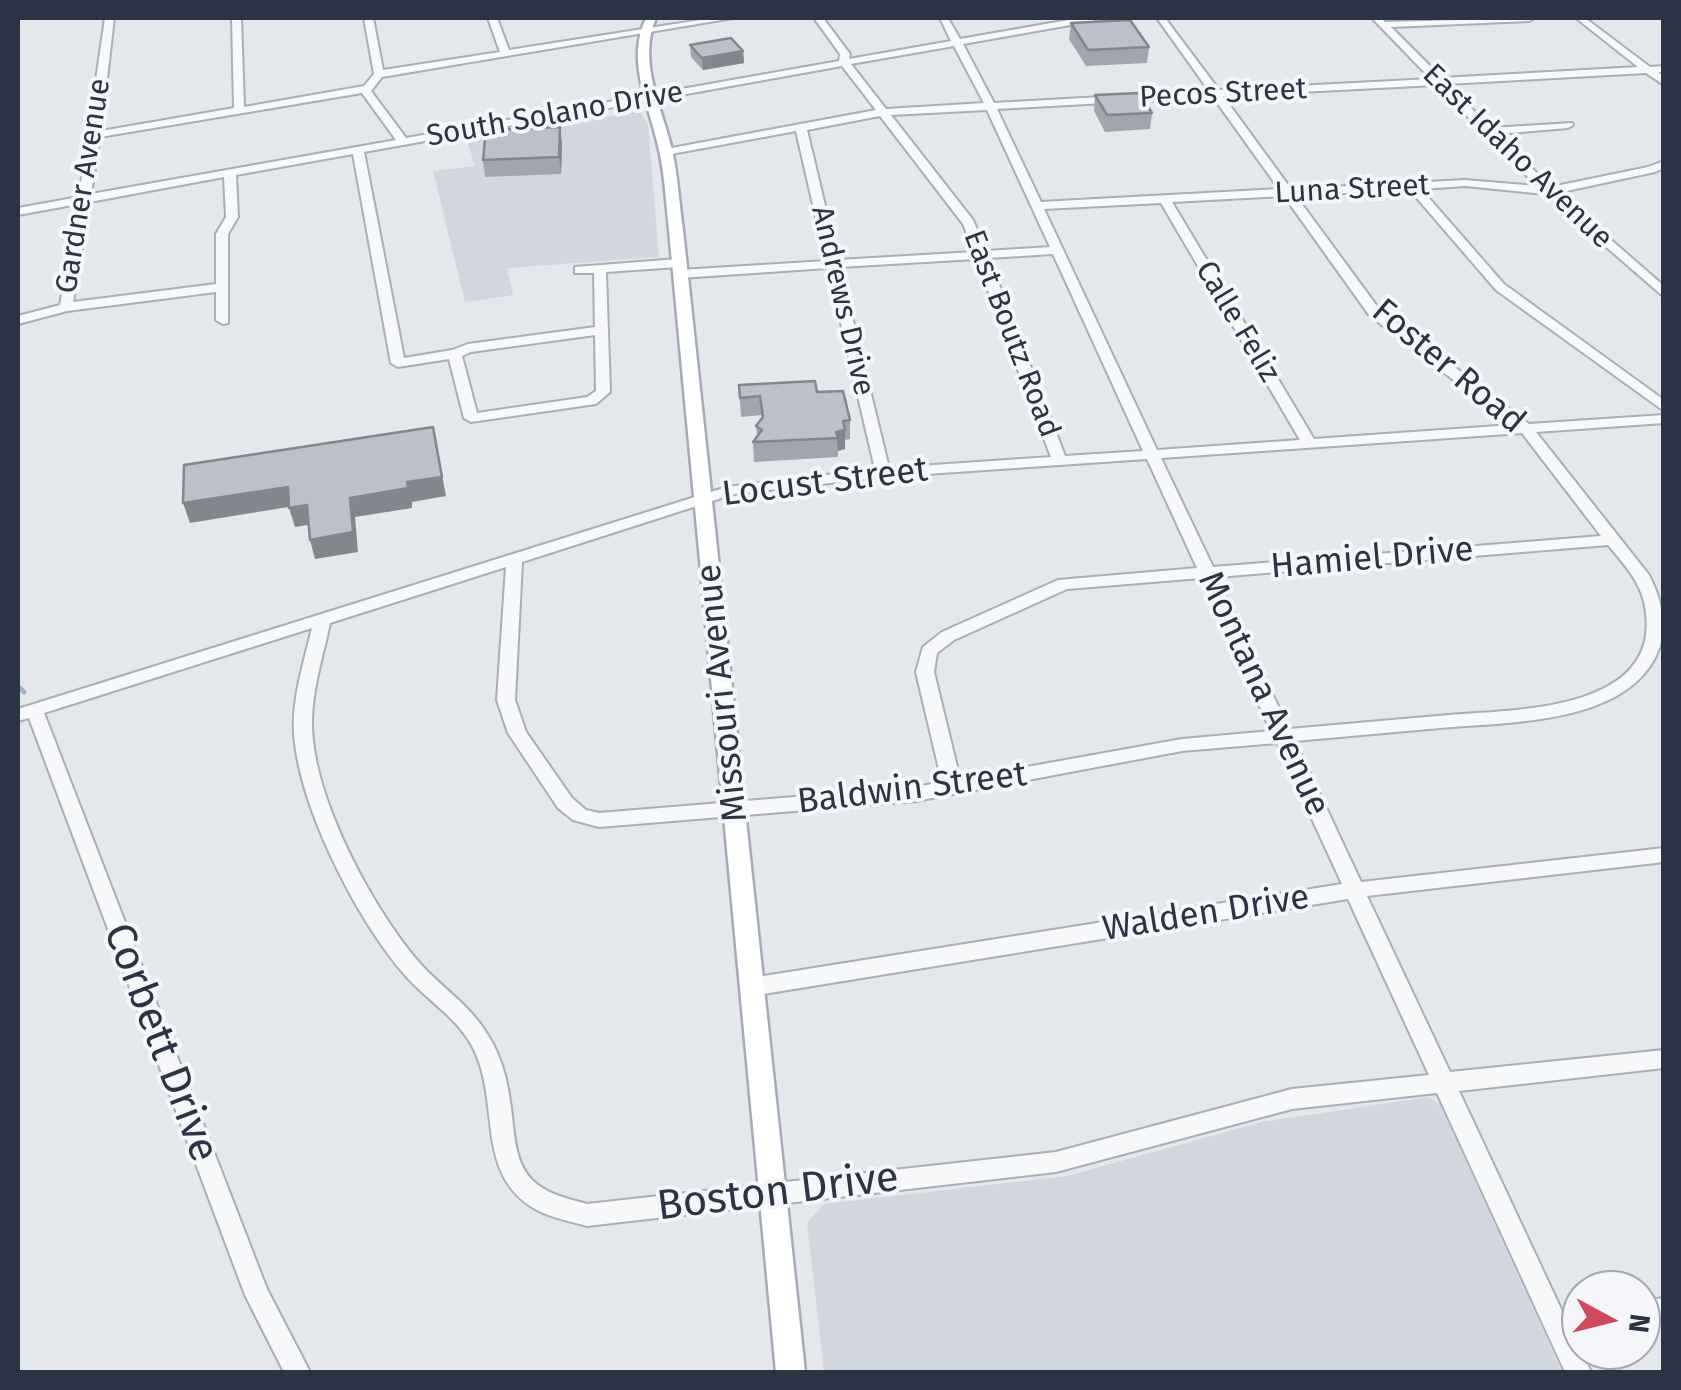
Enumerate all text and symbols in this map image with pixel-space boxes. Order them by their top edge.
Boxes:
street label: East Idaho Avenue [1414,57,1620,257]
street label: Pecos Street [1138,72,1308,116]
street label: South Solano Drive [424,75,686,155]
street label: Gardner Avenue [49,76,119,296]
street label: Luna Street [1274,168,1430,212]
street label: Andrews Drive [803,203,881,399]
street label: East Boutz Road [955,225,1067,443]
street label: Calle Feliz [1187,255,1287,389]
street label: Foster Road [1363,291,1533,443]
street label: Locust Street [720,450,930,516]
street label: Hamiel Drive [1269,529,1475,589]
street label: Missouri Avenue [689,562,757,824]
street label: Montana Avenue [1188,565,1338,823]
street label: Baldwin Street [795,754,1029,824]
street label: Walden Drive [1100,877,1312,951]
street label: Corbett Drive [91,917,229,1169]
street label: Boston Drive [654,1153,902,1233]
north arrow [1561,1270,1661,1370]
text: N [1622,1312,1657,1335]

